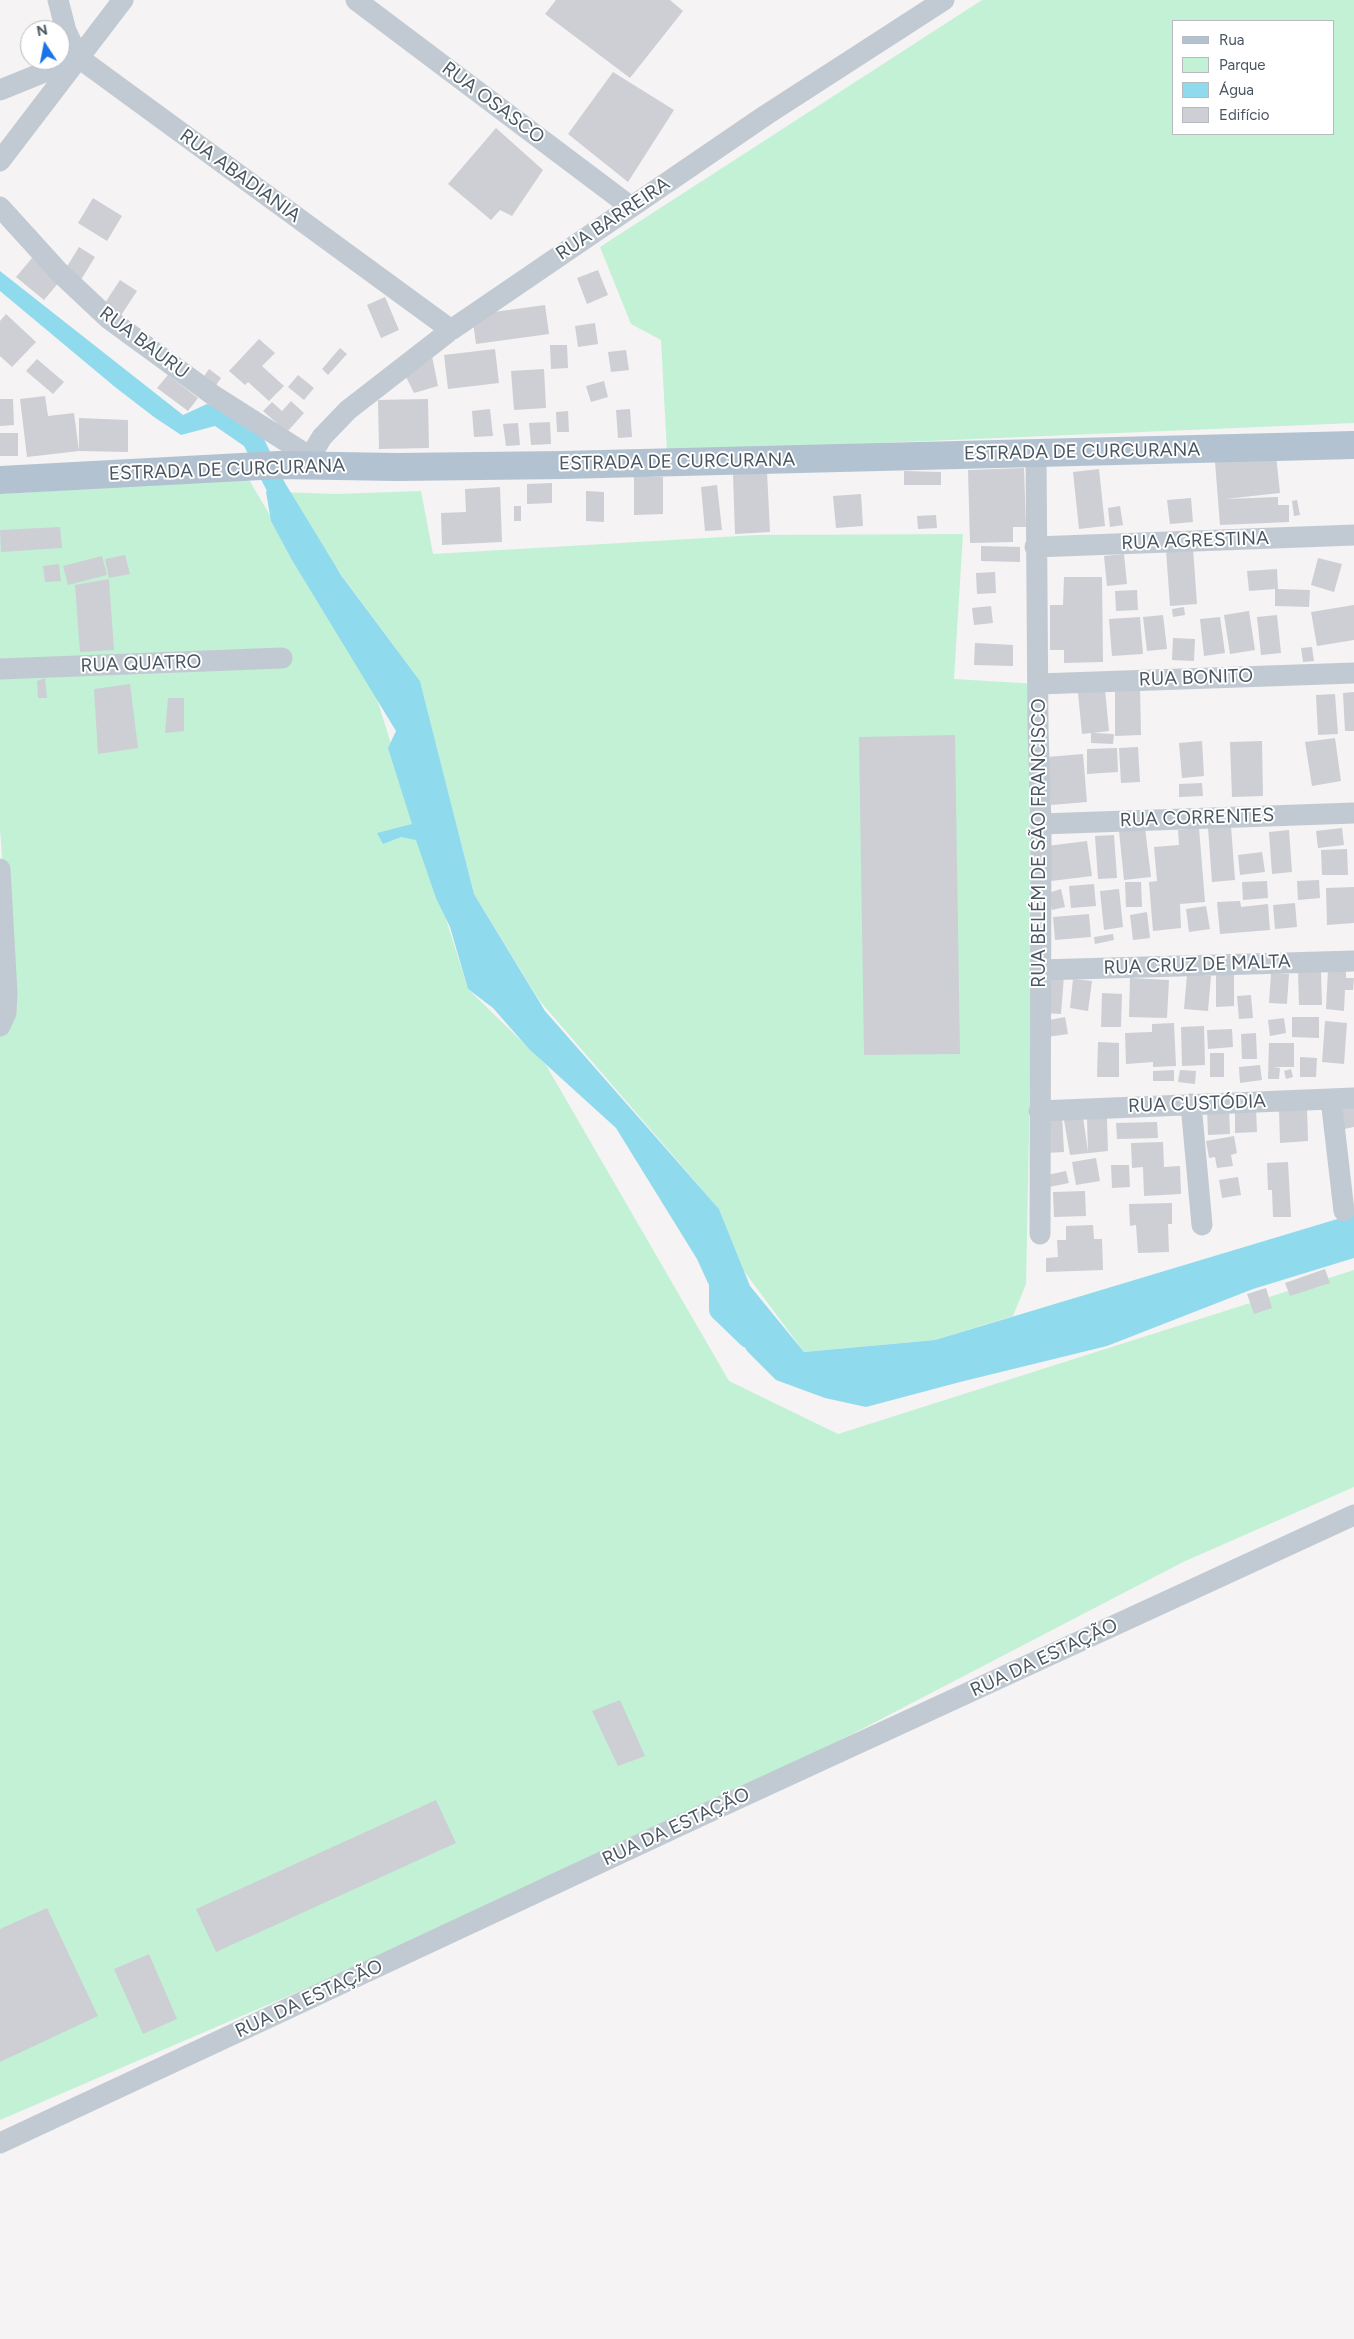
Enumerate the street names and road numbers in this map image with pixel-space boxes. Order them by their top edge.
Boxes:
street label: RUA OSASCO [437,57,549,149]
street label: RUA ABADIANIA [175,124,305,228]
street label: RUA BARREIRA [552,173,674,265]
street label: RUA BAURU [95,302,193,384]
street label: ESTRADA DE CURCURANA [964,439,1200,465]
street label: ESTRADA DE CURCURANA [559,449,795,475]
street label: ESTRADA DE CURCURANA [109,454,345,486]
street label: RUA AGRESTINA [1121,527,1269,555]
street label: RUA QUATRO [80,650,202,678]
street label: RUA BONITO [1138,665,1254,691]
street label: RUA BELÉM DE SÃO FRANCISCO [1028,698,1050,988]
street label: RUA CORRENTES [1119,804,1275,832]
street label: RUA CRUZ DE MALTA [1103,950,1291,980]
street label: RUA CUSTÓDIA [1128,1090,1266,1118]
street label: RUA DA ESTAÇÃO [967,1614,1121,1702]
street label: RUA DA ESTAÇÃO [599,1783,753,1871]
street label: RUA DA ESTAÇÃO [232,1955,386,2043]

